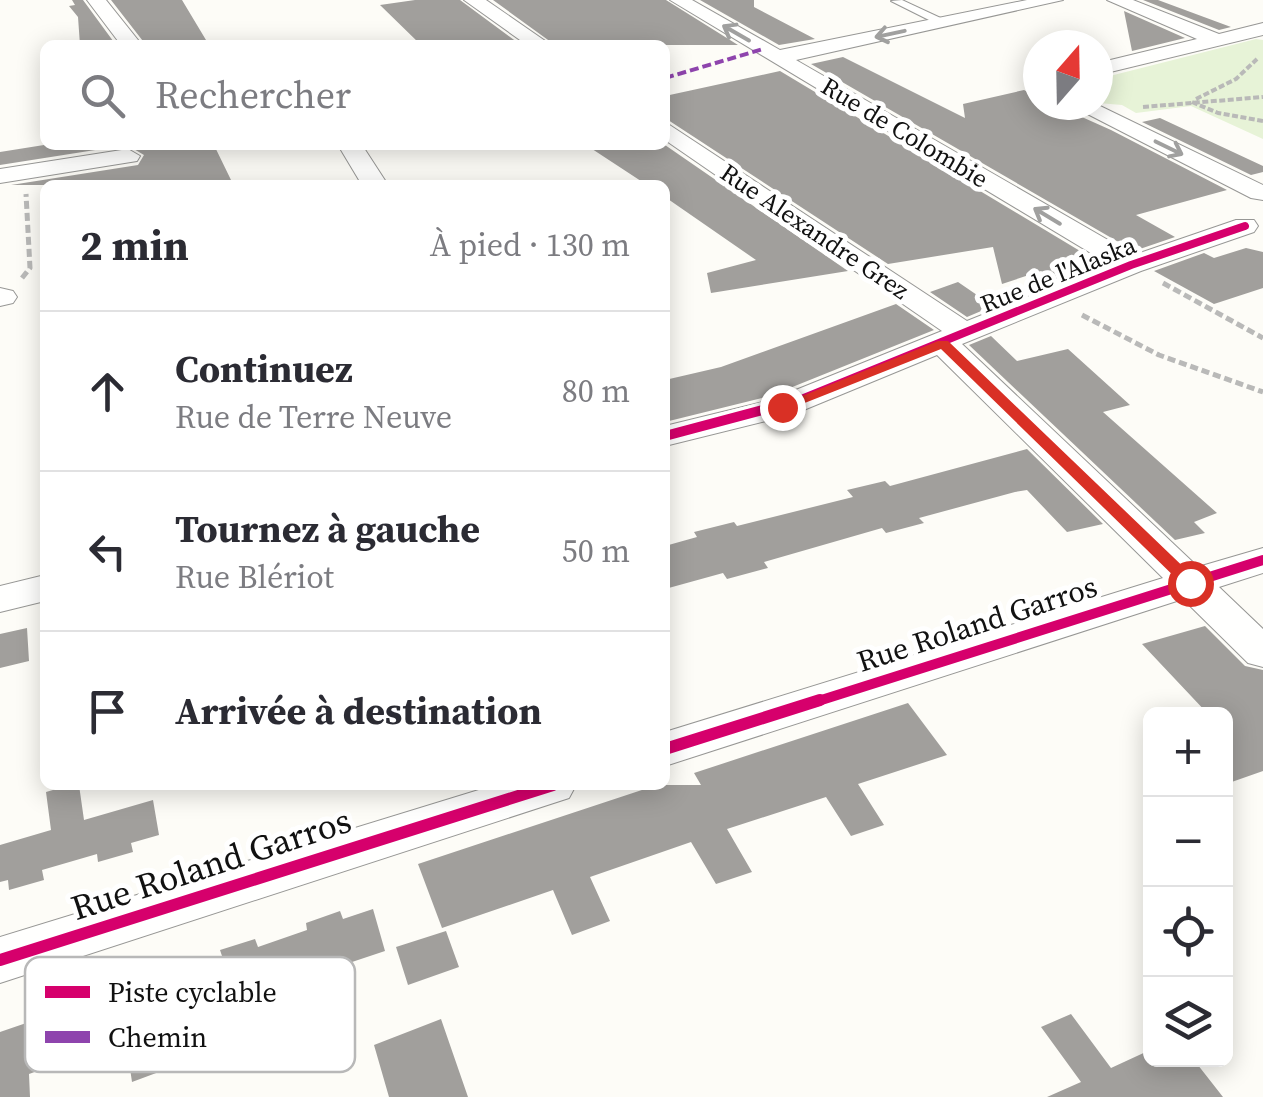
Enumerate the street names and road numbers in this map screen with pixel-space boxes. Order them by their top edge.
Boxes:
street label: Rue de Colombie [815,69,995,195]
street label: Rue Alexandre Grez [714,155,916,307]
street label: Rue de l'Alaska [975,227,1141,321]
street label: Rue Roland Garros [852,565,1102,682]
street label: Rue Roland Garros [65,796,357,932]

